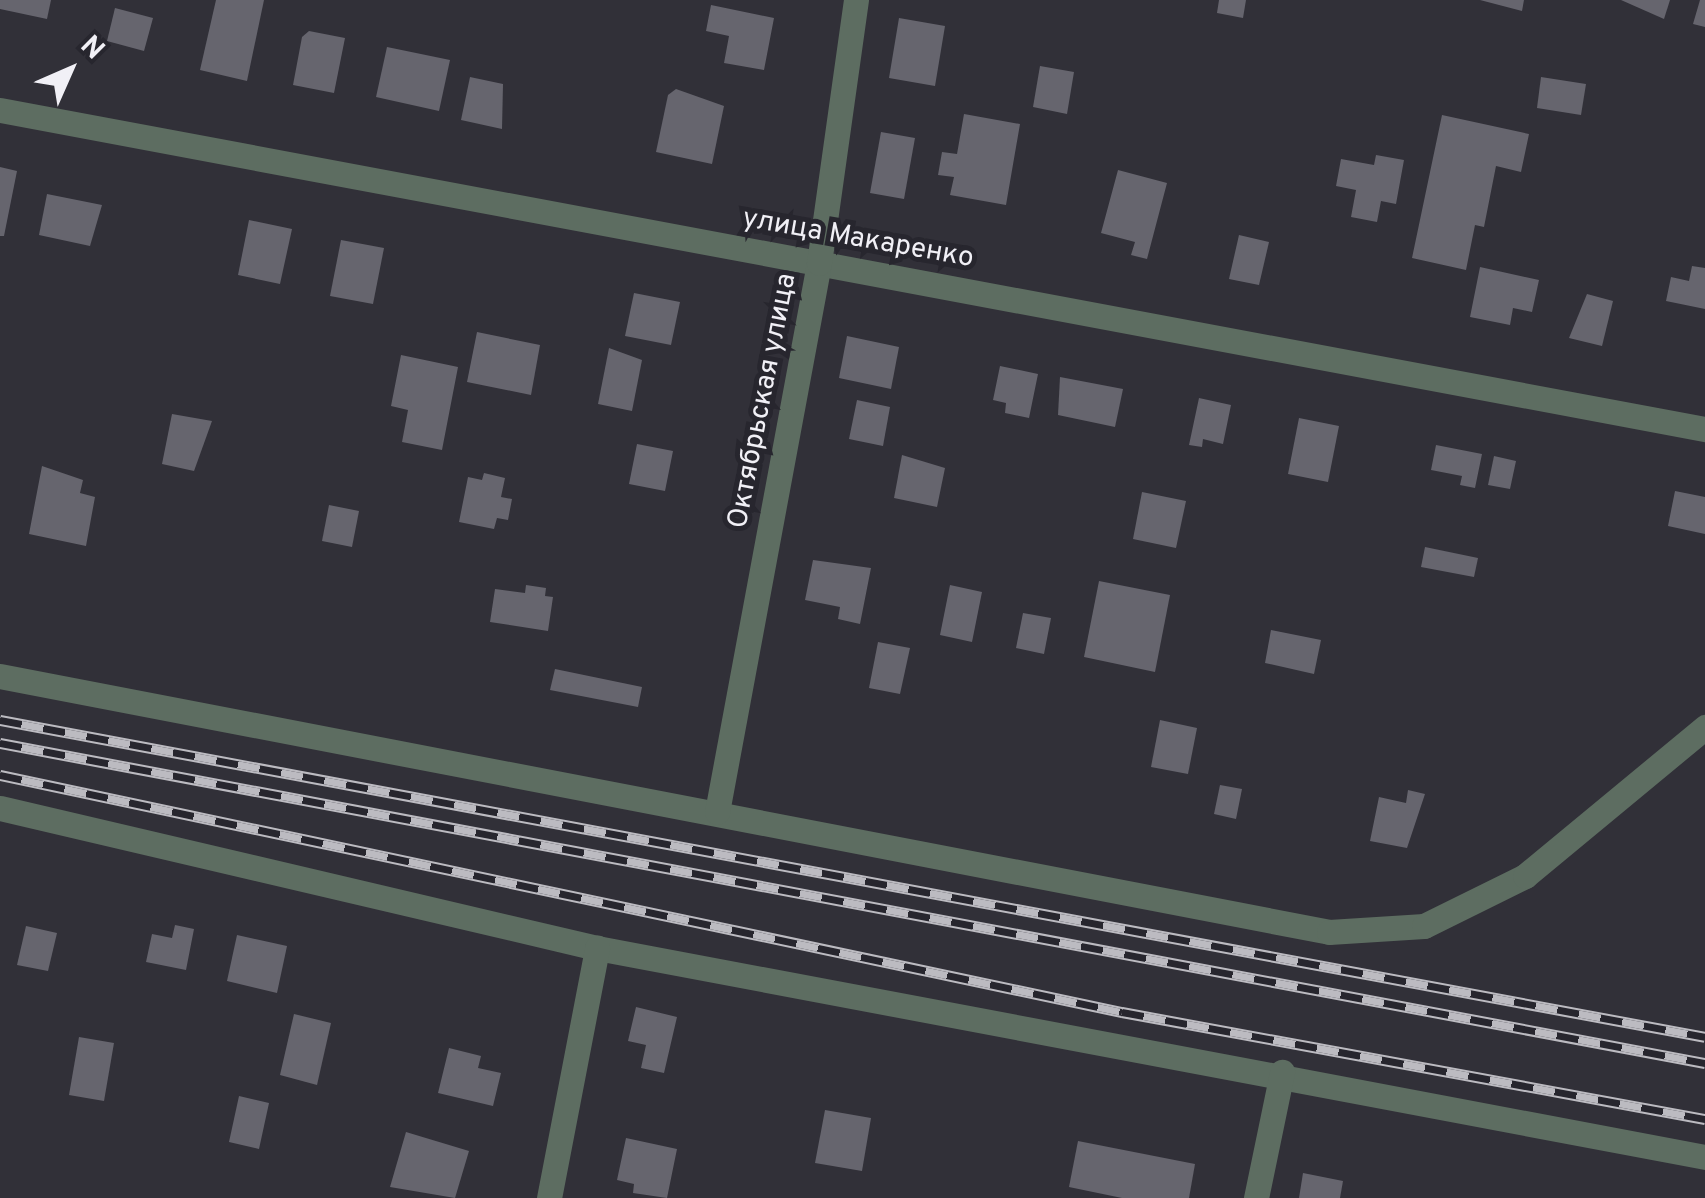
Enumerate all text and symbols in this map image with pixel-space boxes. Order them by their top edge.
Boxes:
north arrow [20,20,120,120]
text: N [71,29,111,69]
street label: улица Макаренко [740,202,976,276]
street label: Октябрьская улица [722,270,804,532]

